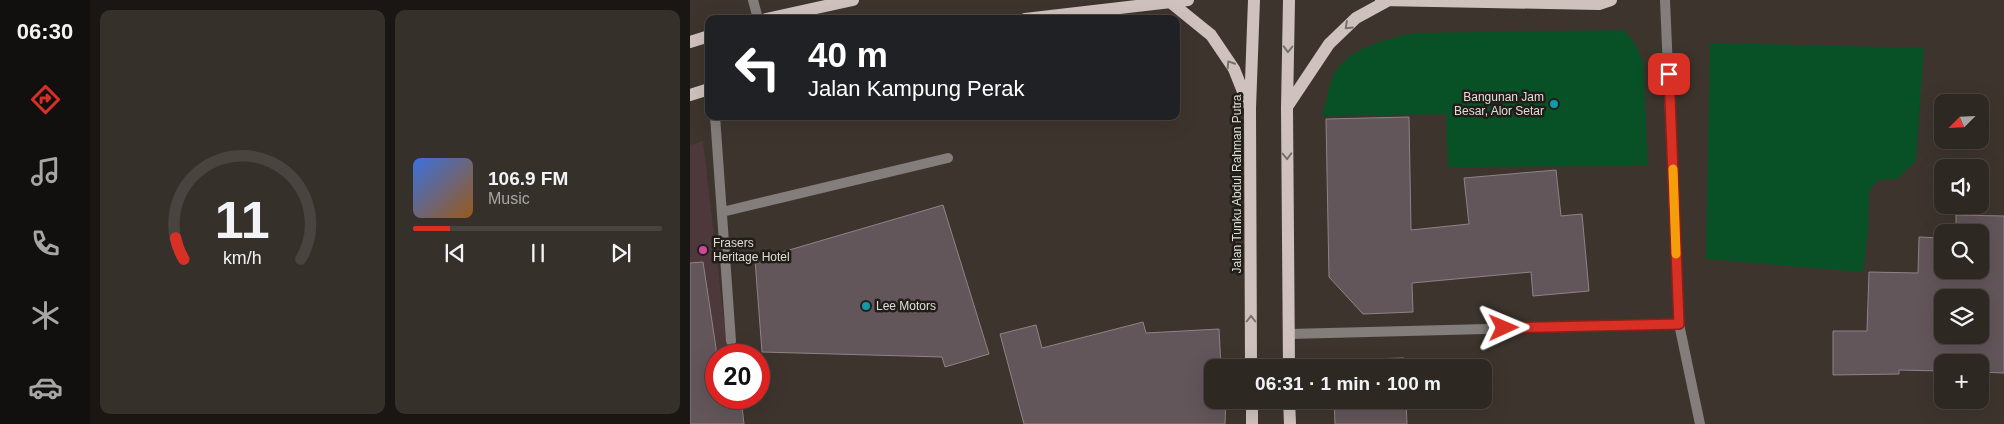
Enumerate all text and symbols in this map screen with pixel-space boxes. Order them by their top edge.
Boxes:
text: 06:30 [17,19,73,44]
one-way arrow [1344,20,1353,29]
icon: left [725,35,790,100]
text: 40 m [808,35,888,74]
one-way arrow [1283,45,1293,53]
pin [1648,53,1690,95]
one-way arrow [1227,60,1236,69]
icon: arrive [1655,60,1683,88]
text: Jalan Kampung Perak [808,76,1024,101]
icon: directions [28,82,63,117]
place label: Bangunan Jam Besar, Alor Setar [1454,90,1544,118]
street label: Jalan Tunku Abdul Rahman Putra [1230,94,1244,273]
north arrow [1934,94,1989,149]
map controls [1934,94,1989,409]
marker: Bangunan Jam Besar, Alor Setar [1548,98,1560,110]
one-way arrow [1282,153,1292,161]
icon: music [28,154,63,189]
button: sound [1934,159,1989,214]
text: 106.9 FM [488,168,568,189]
text: Music [488,190,530,207]
text: 11 [215,191,270,249]
button: search [1934,224,1989,279]
icon: phone [28,226,63,261]
place label: Frasers Heritage Hotel [713,236,790,264]
icon: previous [441,239,469,267]
icon: pause [524,239,552,267]
icon: next [607,239,635,267]
marker: Frasers Heritage Hotel [697,244,709,256]
text: km/h [223,248,262,268]
button: layers [1934,289,1989,344]
icon: climate [28,298,63,333]
place label: Lee Motors [876,299,936,313]
marker: Lee Motors [860,300,872,312]
position arrow [1477,301,1529,353]
one-way arrow [1246,315,1256,322]
speed limit sign: 20 [705,344,770,409]
button: + [1934,354,1989,409]
icon: car [28,370,63,405]
text: 06:31 · 1 min · 100 m [1255,373,1441,394]

